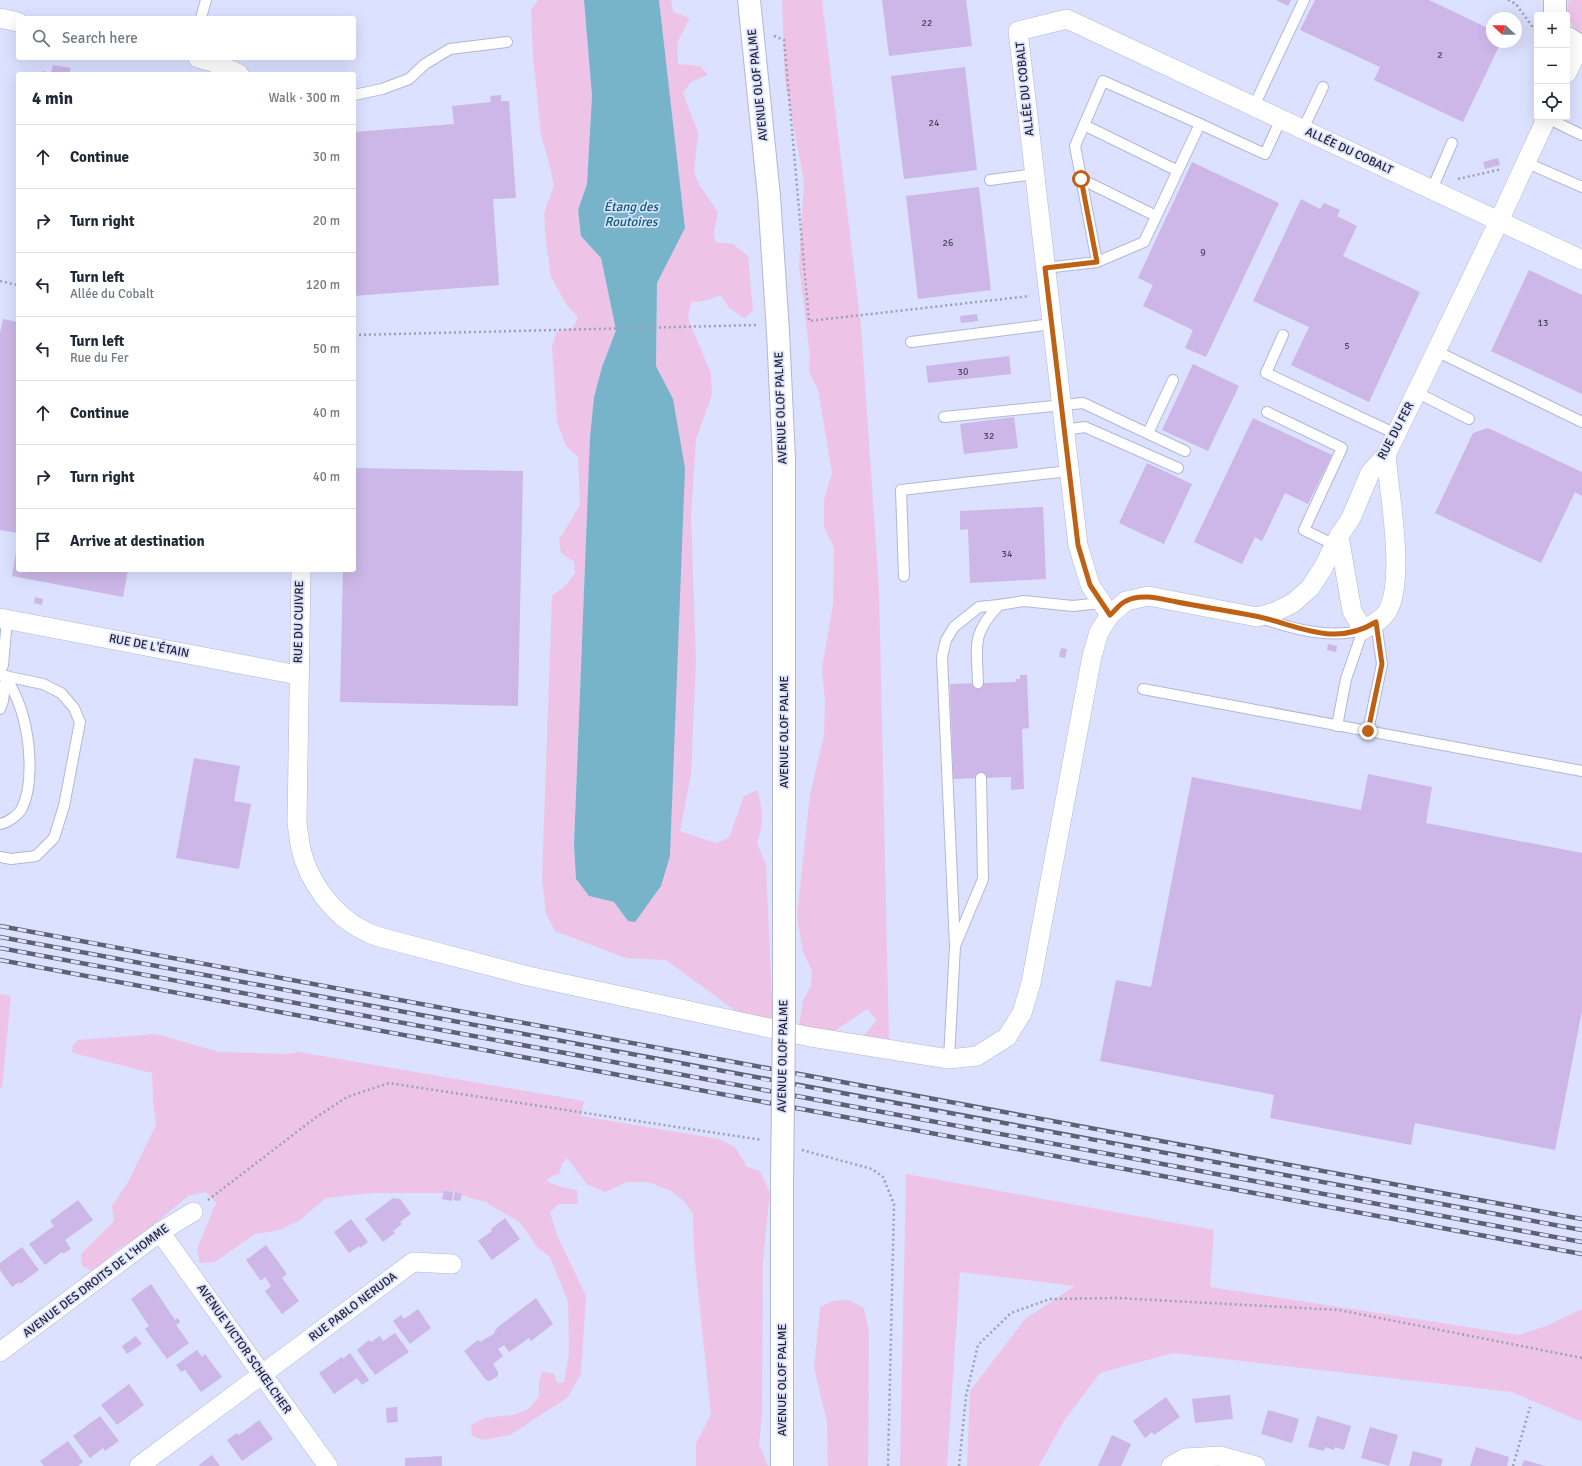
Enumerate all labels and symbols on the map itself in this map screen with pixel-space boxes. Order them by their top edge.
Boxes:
north arrow [1486,12,1522,48]
house number: 22 [922,17,932,29]
street label: AVENUE OLOF PALME [745,28,771,142]
street label: ALLÉE DU COBALT [1013,41,1037,137]
house number: 2 [1437,49,1443,61]
house number: 24 [929,117,940,129]
street label: ALLÉE DU COBALT [1303,124,1395,178]
route start [1072,170,1090,188]
water label: Étang des Routoires [604,199,659,230]
house number: 26 [943,237,953,249]
house number: 9 [1200,247,1206,259]
house number: 13 [1538,317,1548,329]
house number: 5 [1344,340,1350,352]
street label: AVENUE OLOF PALME [772,351,790,465]
house number: 30 [958,366,968,378]
street label: RUE DU FER [1375,400,1417,462]
house number: 32 [984,430,994,442]
house number: 34 [1002,548,1013,560]
street label: RUE DU CUIVRE [291,580,307,663]
street label: RUE DE L'ÉTAIN [108,631,190,661]
street label: AVENUE OLOF PALME [777,675,792,788]
route end [1359,722,1377,740]
street label: AVENUE OLOF PALME [775,999,791,1112]
street label: AVENUE DES DROITS DE L'HOMME [20,1221,172,1341]
street label: RUE PABLO NERUDA [306,1269,401,1345]
street label: AVENUE VICTOR SCHŒLCHER [193,1281,295,1417]
street label: AVENUE OLOF PALME [775,1323,790,1436]

